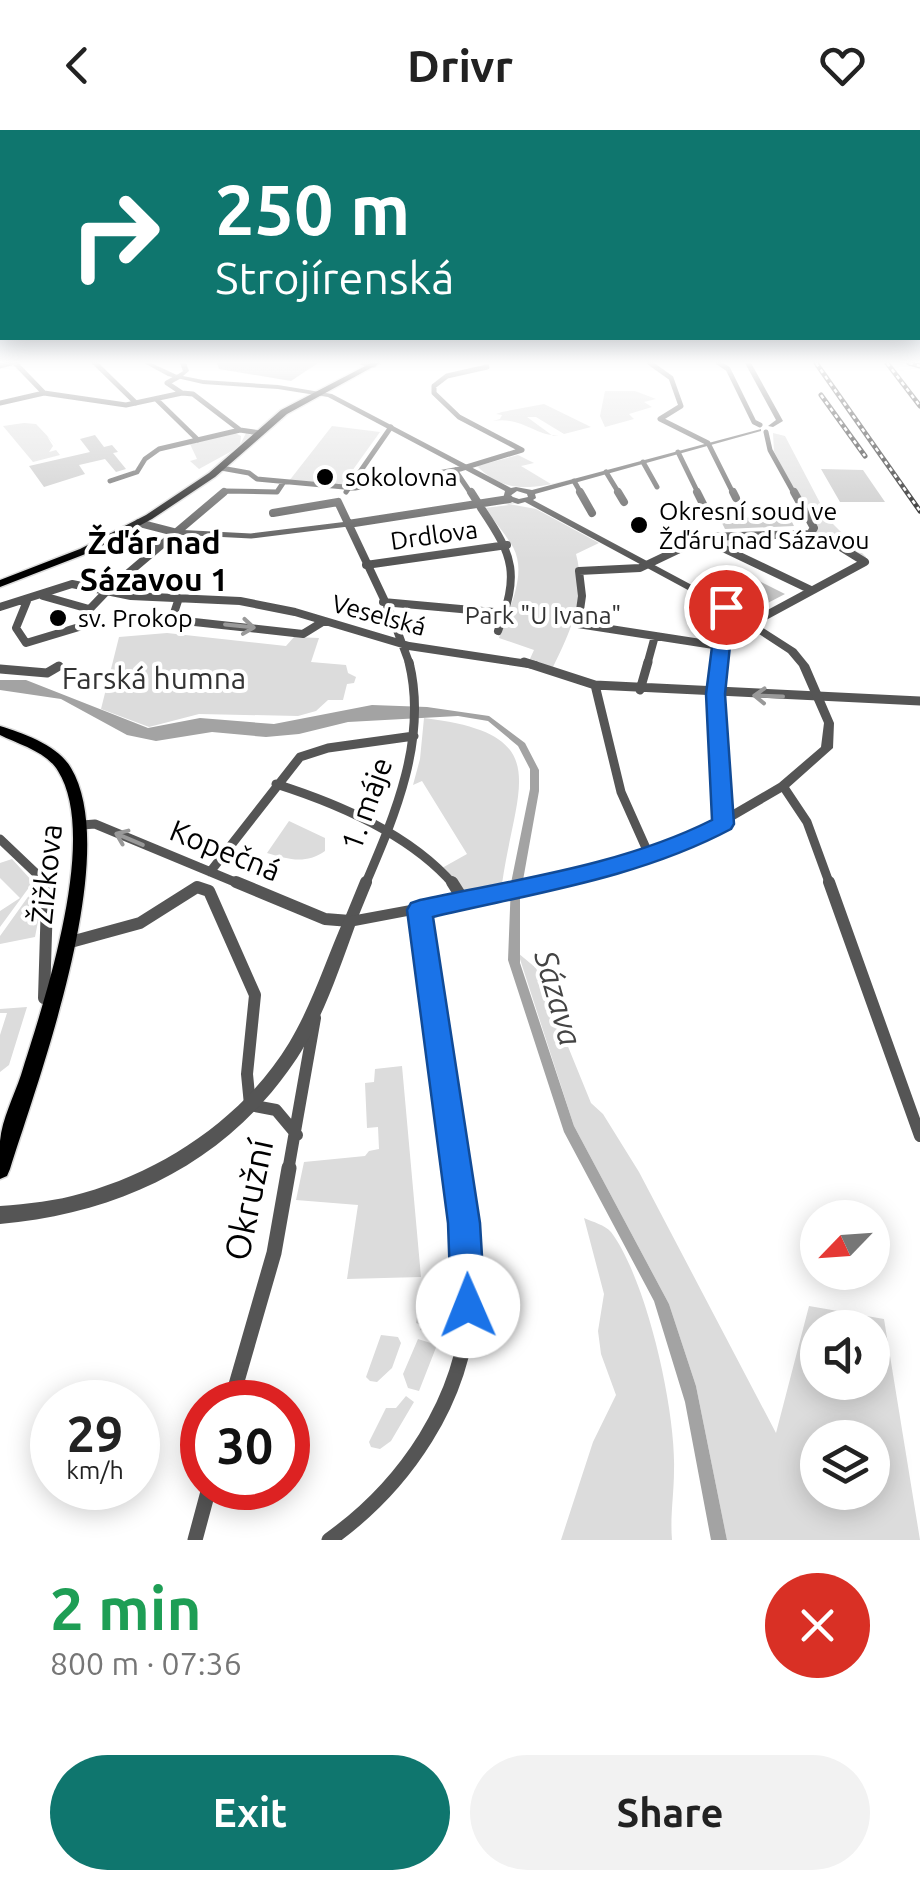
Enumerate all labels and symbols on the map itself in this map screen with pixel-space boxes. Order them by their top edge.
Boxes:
place label: sokolovna [345,463,458,491]
marker: sokolovna [314,466,336,488]
place label: Okresní soud ve Žďáru nad Sázavou [659,497,870,554]
marker: Okresní soud ve Žďáru nad Sázavou [628,514,650,536]
street label: Drdlova [389,515,479,555]
district label: Žďár nad Sázavou 1 [80,524,228,597]
pin [684,565,769,650]
street label: Veselská [329,589,429,641]
park label: Park "U Ivana" [465,601,621,629]
place label: sv. Prokop [78,604,193,632]
marker: sv. Prokop [47,607,69,629]
one-way arrow [223,616,255,635]
park label: Farská humna [62,661,246,695]
one-way arrow [752,686,784,705]
street label: 1. máje [334,753,399,855]
street label: Kopečná [165,813,286,888]
street label: Žižkova [24,822,68,926]
one-way arrow [114,828,145,846]
water label: Sázava [528,945,590,1050]
street label: Okružní [216,1134,281,1264]
north arrow [800,1200,890,1290]
position arrow [416,1254,520,1358]
speed limit sign: 30 [180,1380,310,1510]

